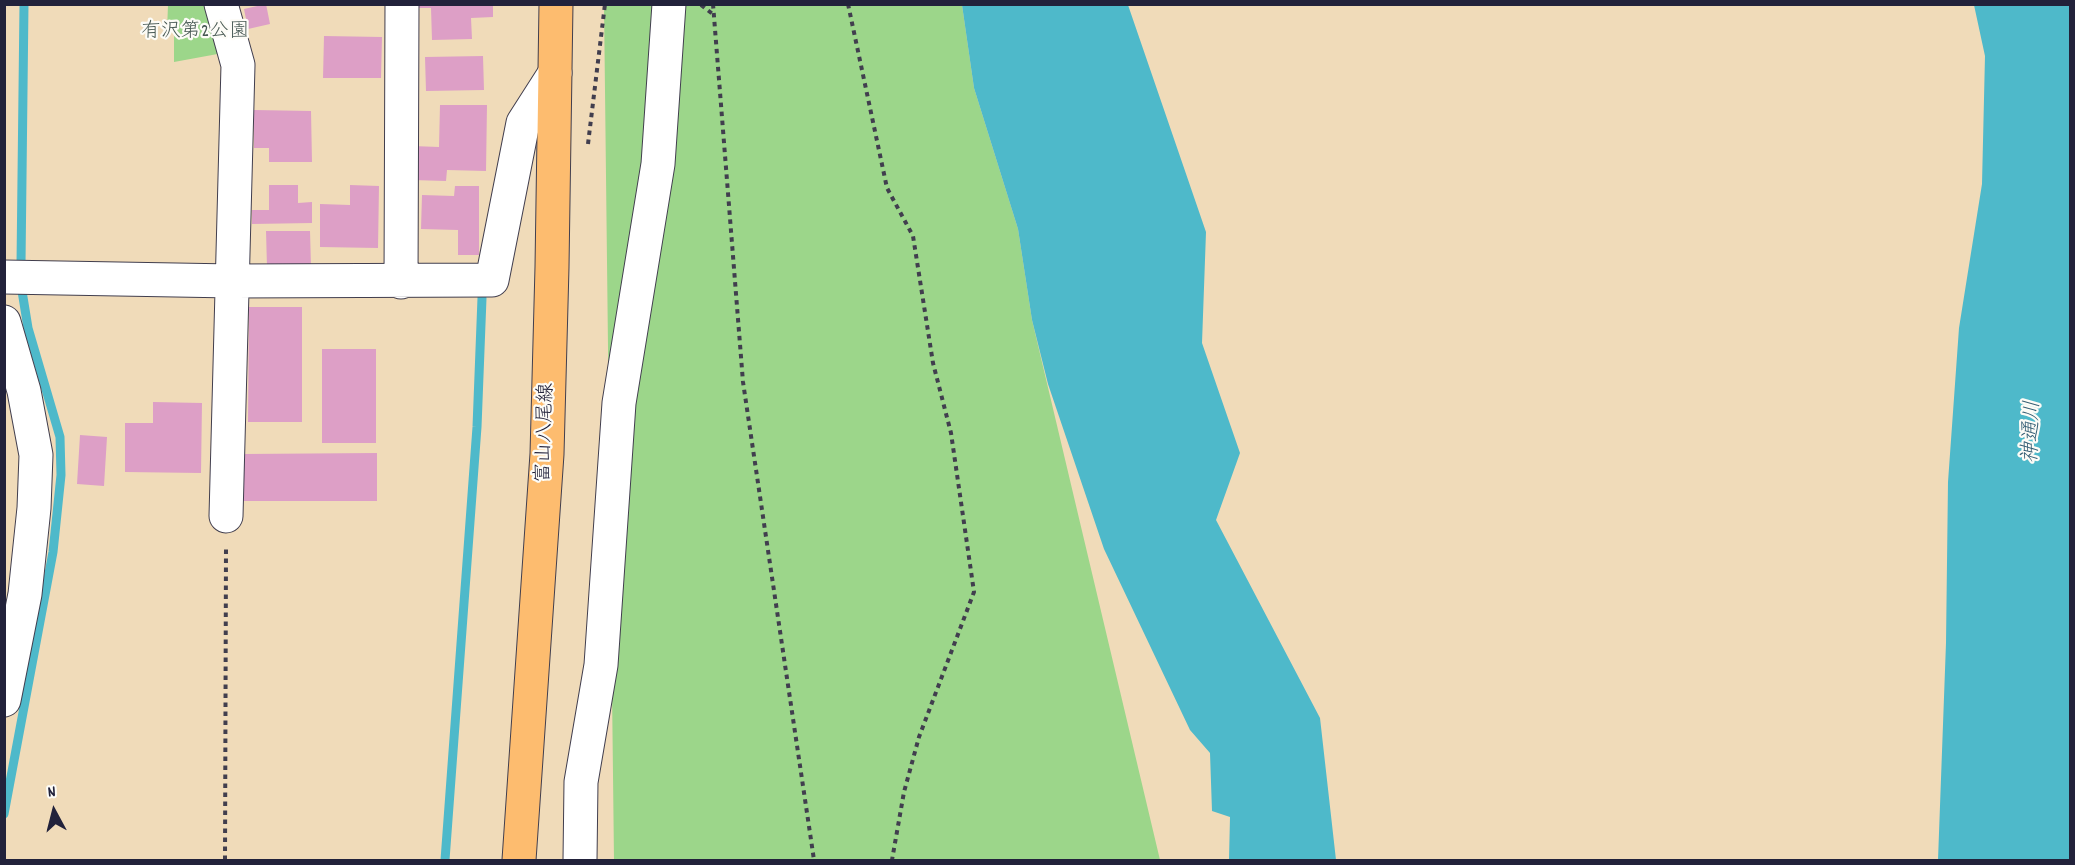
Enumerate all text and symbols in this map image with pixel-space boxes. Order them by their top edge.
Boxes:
park label: 有沢第2公園 [141,21,249,45]
street label: 富山八尾線 [533,383,561,483]
water label: 神通川 [2020,400,2048,464]
north arrow [24,781,84,841]
text: N [46,781,57,805]

